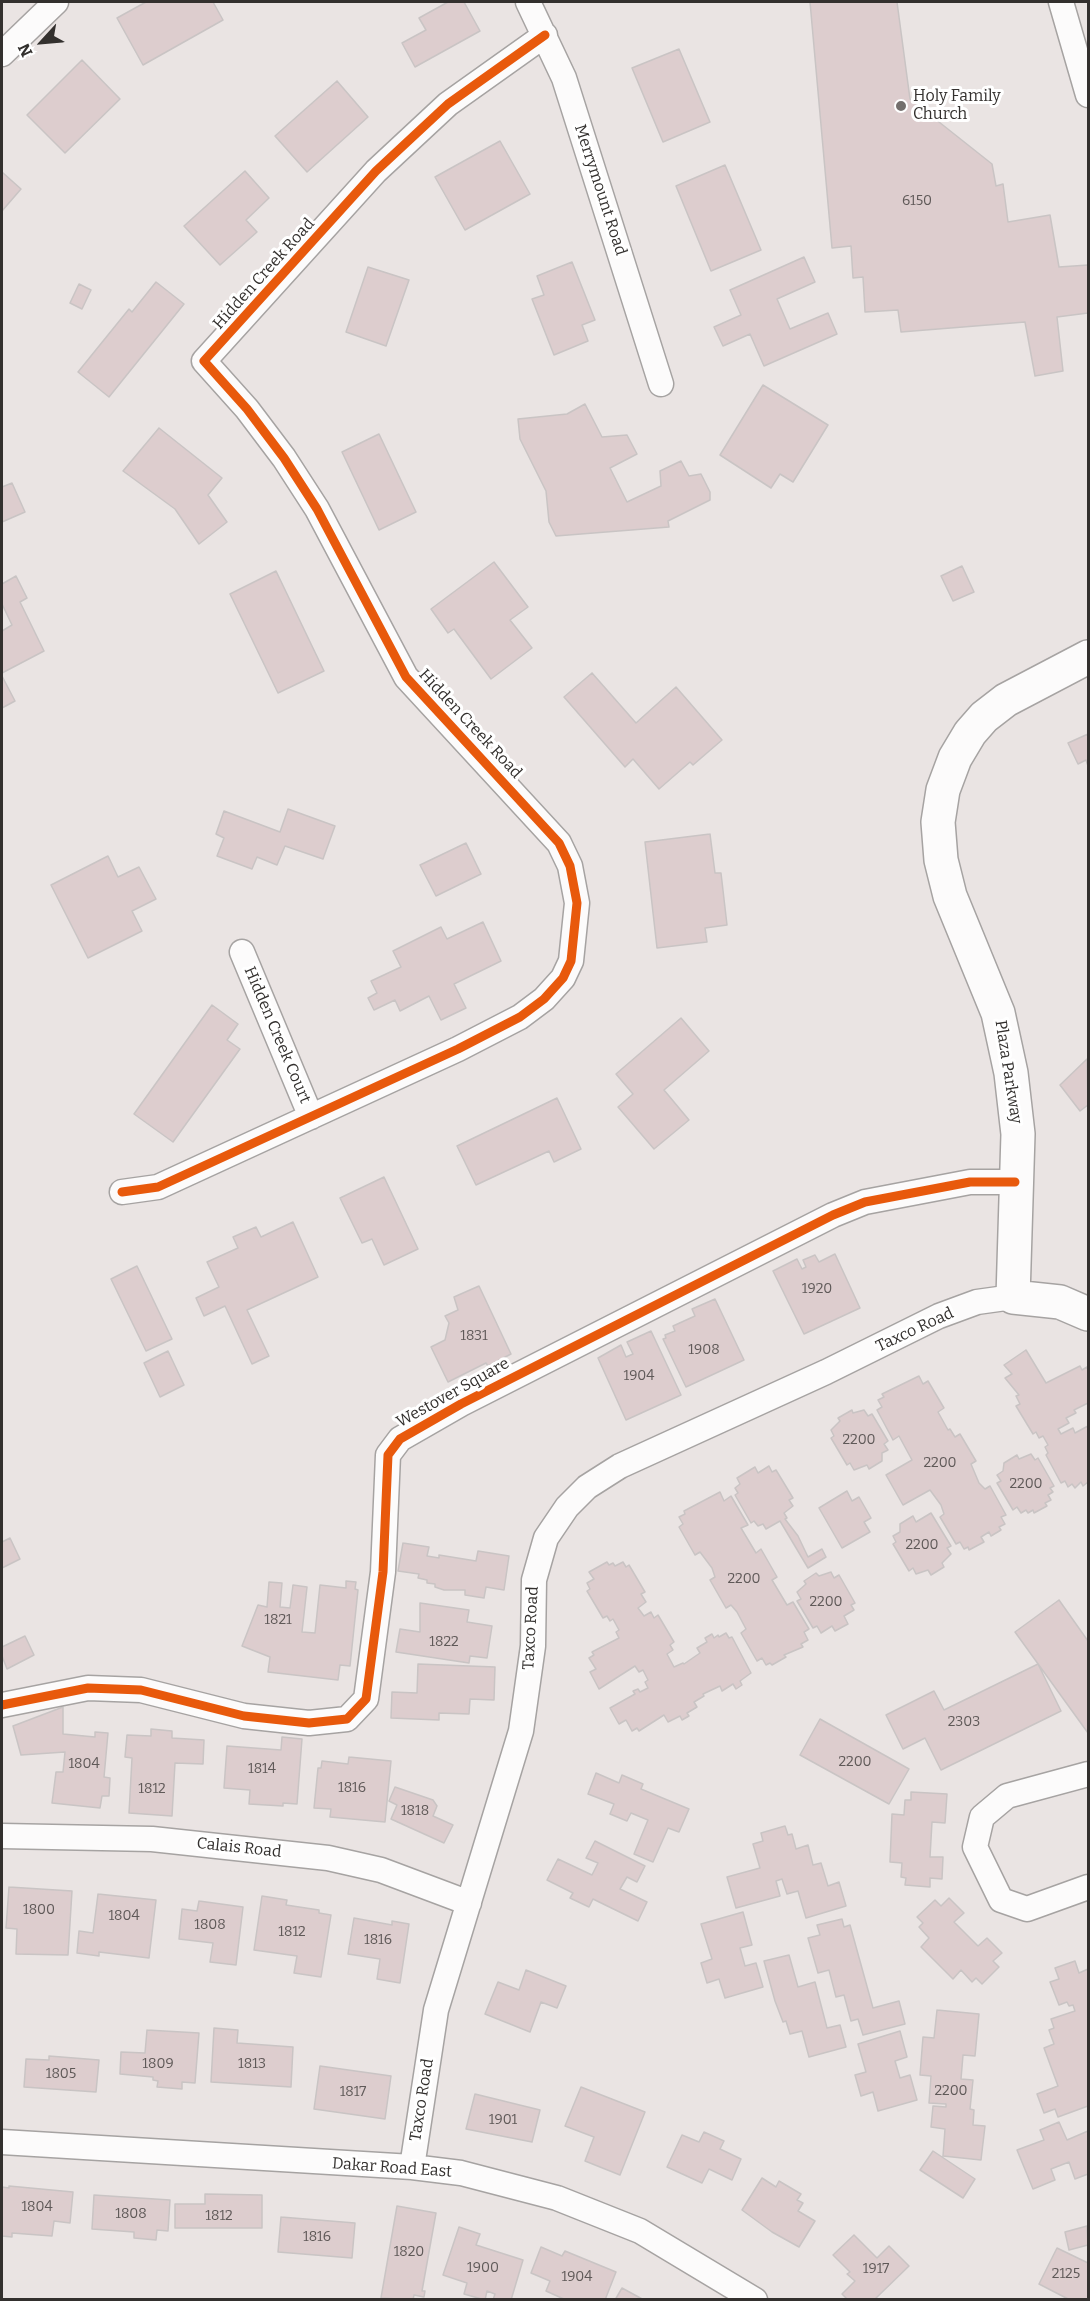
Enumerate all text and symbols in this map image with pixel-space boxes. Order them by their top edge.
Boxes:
north arrow [12,12,72,72]
text: N [14,40,37,60]
place label: Holy Family Church [913,87,1001,125]
marker: Holy Family Church [894,99,908,113]
street label: Merrymount Road [570,122,630,258]
house number: 6150 [902,193,932,209]
street label: Hidden Creek Road [209,215,319,333]
street label: Hidden Creek Road [414,665,526,783]
street label: Hidden Creek Court [239,964,315,1106]
street label: Plaza Parkway [990,1019,1026,1125]
house number: 1920 [802,1281,832,1297]
street label: Taxco Road [873,1304,957,1356]
house number: 1831 [460,1328,488,1344]
house number: 1908 [688,1342,720,1358]
street label: Westover Square [393,1354,513,1432]
house number: 1904 [623,1368,655,1384]
house number: 2200 [842,1432,876,1448]
house number: 2200 [923,1455,957,1471]
house number: 2200 [1009,1476,1043,1492]
house number: 2200 [905,1537,939,1553]
house number: 2200 [727,1571,761,1587]
street label: Taxco Road [519,1586,543,1670]
house number: 2200 [809,1594,843,1610]
house number: 1821 [264,1612,292,1628]
house number: 1822 [429,1634,459,1650]
house number: 2303 [948,1714,980,1730]
house number: 2200 [838,1754,872,1770]
house number: 1804 [68,1756,100,1772]
house number: 1814 [248,1761,276,1777]
house number: 1816 [338,1780,366,1796]
house number: 1812 [138,1781,166,1797]
house number: 1818 [401,1803,429,1819]
street label: Calais Road [196,1834,282,1862]
house number: 1800 [23,1902,55,1918]
house number: 1804 [108,1908,140,1924]
house number: 1808 [194,1917,226,1933]
house number: 1812 [278,1924,306,1940]
house number: 1816 [364,1932,392,1948]
house number: 1809 [142,2056,174,2072]
house number: 1813 [238,2056,266,2072]
street label: Taxco Road [406,2057,438,2143]
house number: 1805 [46,2066,76,2082]
house number: 2200 [934,2083,968,2099]
house number: 1817 [340,2084,366,2100]
house number: 1901 [489,2112,517,2128]
street label: Dakar Road East [331,2154,453,2182]
house number: 1804 [21,2199,53,2215]
house number: 1808 [115,2206,147,2222]
house number: 1812 [205,2208,233,2224]
house number: 1816 [303,2229,331,2245]
house number: 1820 [394,2244,424,2260]
house number: 1900 [467,2260,499,2276]
house number: 1917 [863,2261,889,2277]
house number: 2125 [1052,2266,1080,2282]
house number: 1904 [561,2269,593,2285]

